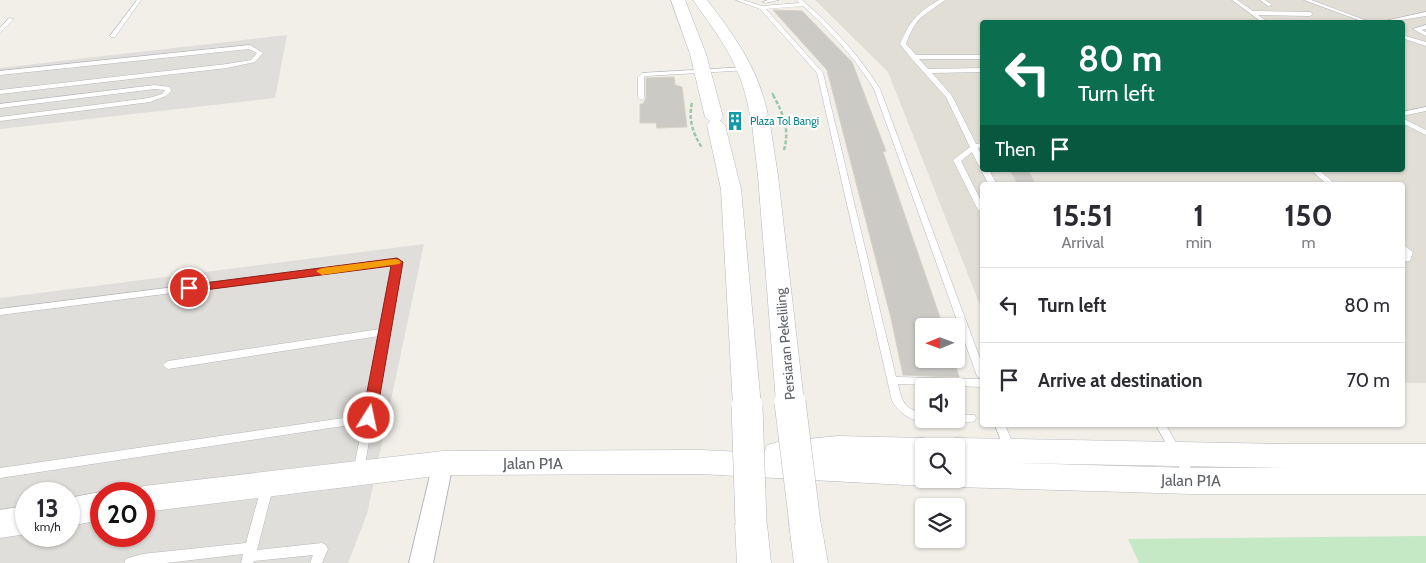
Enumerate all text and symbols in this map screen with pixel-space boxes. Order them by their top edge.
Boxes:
text: 80 m [1078,37,1162,80]
icon: left [995,40,1060,105]
text: Turn left [1078,80,1155,107]
building icon: Plaza Tol Bangi [724,110,746,132]
place label: Plaza Tol Bangi [750,114,819,128]
icon: arrive [1046,135,1074,163]
text: Then [995,138,1036,161]
text: 15:51 [1052,197,1113,234]
text: 1 [1193,197,1204,234]
text: 150 [1284,197,1333,234]
text: Arrival [1062,233,1104,252]
text: min [1186,233,1212,252]
text: m [1301,233,1316,252]
pin [168,267,210,309]
icon: arrive [175,274,203,302]
street label: Persiaran Pekeliling [771,286,799,401]
icon: left [995,291,1023,319]
text: Turn left [1038,294,1106,317]
text: 80 m [1344,294,1390,317]
north arrow [915,318,965,368]
map controls [915,318,965,548]
icon: arrive [995,366,1023,394]
text: Arrive at destination [1038,369,1202,392]
text: 70 m [1346,369,1390,392]
button: sound [915,378,965,428]
position arrow [342,391,394,443]
button: search [915,438,965,488]
street label: Jalan P1A [502,454,563,473]
street label: Jalan P1A [1160,470,1221,491]
speed limit sign: 20 [90,482,155,547]
text: 13 [36,493,59,523]
button: layers [915,498,965,548]
text: km/h [34,519,61,534]

